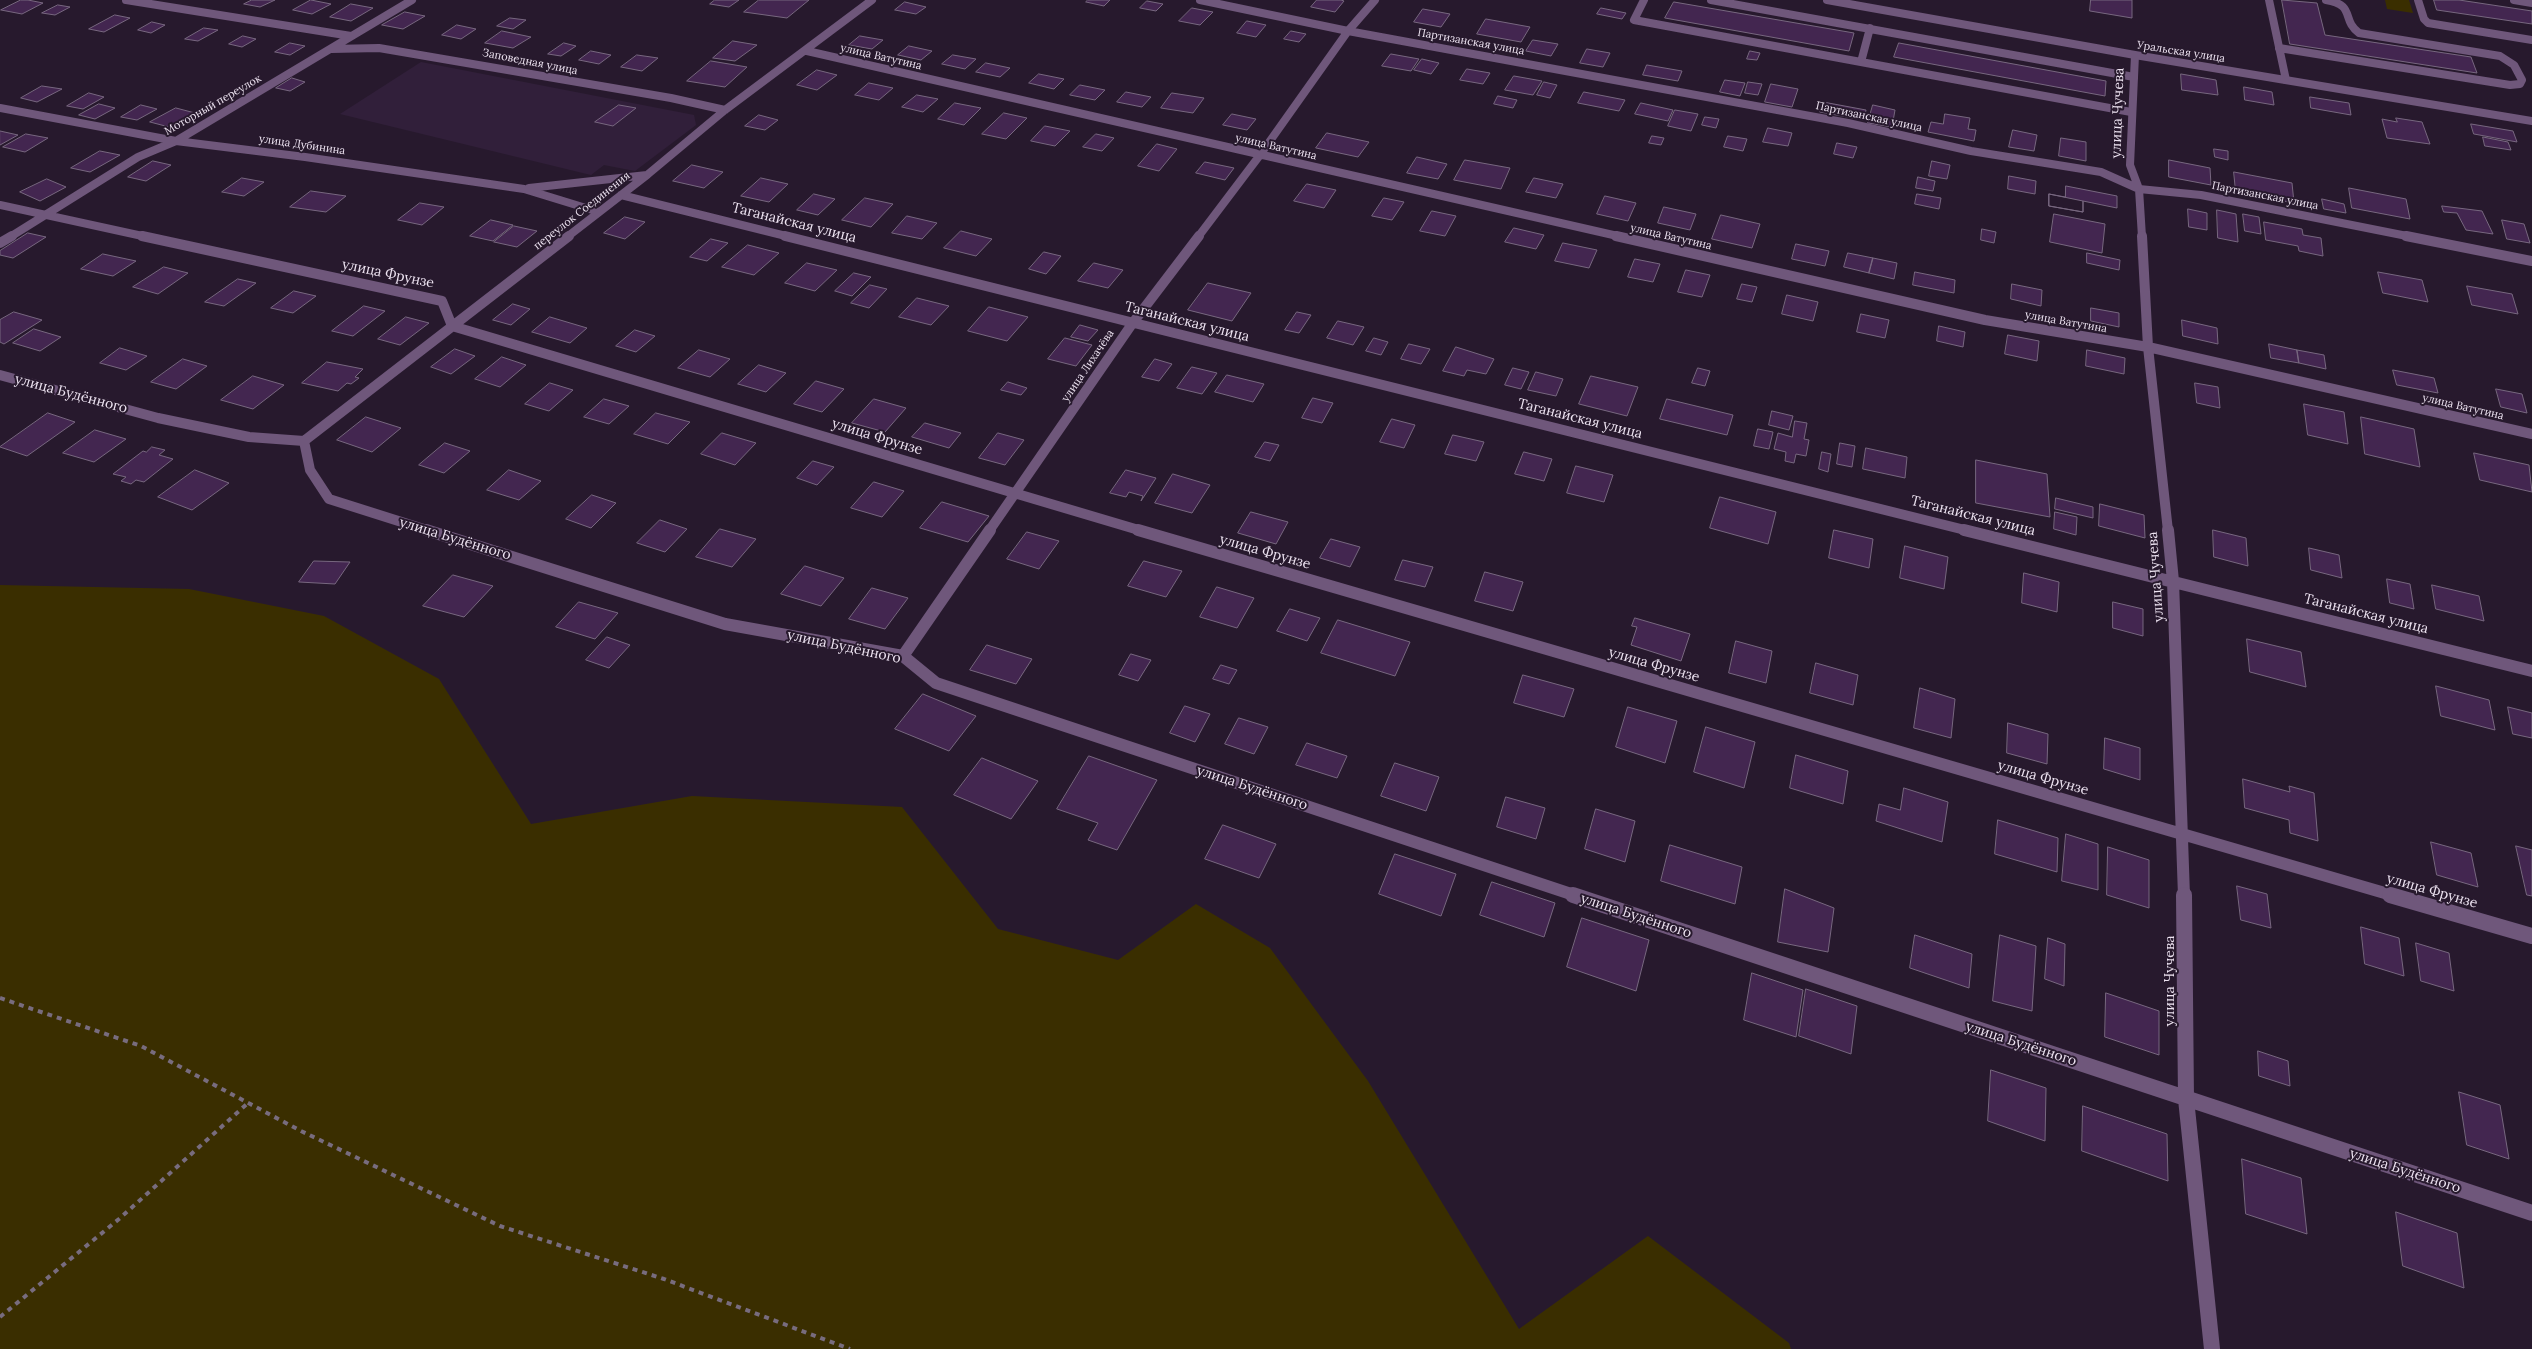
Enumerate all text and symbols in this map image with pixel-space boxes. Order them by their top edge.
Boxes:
street label: Партизанская улица [1416,26,1526,58]
street label: Уральская улица [2136,39,2226,65]
street label: улица Ватутина [839,41,923,73]
street label: Заповедная улица [481,46,579,78]
street label: улица Чучева [2108,67,2128,159]
street label: Моторный переулок [162,72,264,138]
street label: Партизанская улица [1815,99,1923,135]
street label: улица Ватутина [1234,131,1318,163]
street label: улица Дубинина [258,132,346,158]
street label: переулок Соединения [531,169,633,253]
street label: Партизанская улица [2211,179,2319,213]
street label: Таганайская улица [730,199,858,247]
street label: улица Ватутина [1629,221,1713,253]
street label: улица Фрунзе [340,256,436,292]
street label: Таганайская улица [1123,298,1251,346]
street label: улица Ватутина [2024,308,2108,336]
street label: улица Лихачёва [1059,327,1117,405]
street label: улица Будённого [13,371,129,417]
street label: улица Ватутина [2421,391,2505,423]
street label: Таганайская улица [1516,395,1644,443]
street label: улица Фрунзе [830,415,924,459]
street label: Таганайская улица [1909,492,2037,540]
street label: улица Будённого [397,514,513,564]
street label: улица Фрунзе [1218,531,1312,573]
street label: улица Чучева [2144,531,2168,623]
street label: Таганайская улица [2302,590,2430,638]
street label: улица Будённого [786,627,902,667]
street label: улица Фрунзе [1607,644,1701,686]
street label: улица Фрунзе [1996,757,2090,799]
street label: улица Будённого [1194,762,1310,814]
street label: улица Фрунзе [2385,870,2479,912]
street label: улица Будённого [1578,890,1694,942]
street label: улица Чучева [2162,936,2178,1026]
street label: улица Будённого [1963,1018,2079,1070]
street label: улица Будённого [2347,1145,2463,1197]

